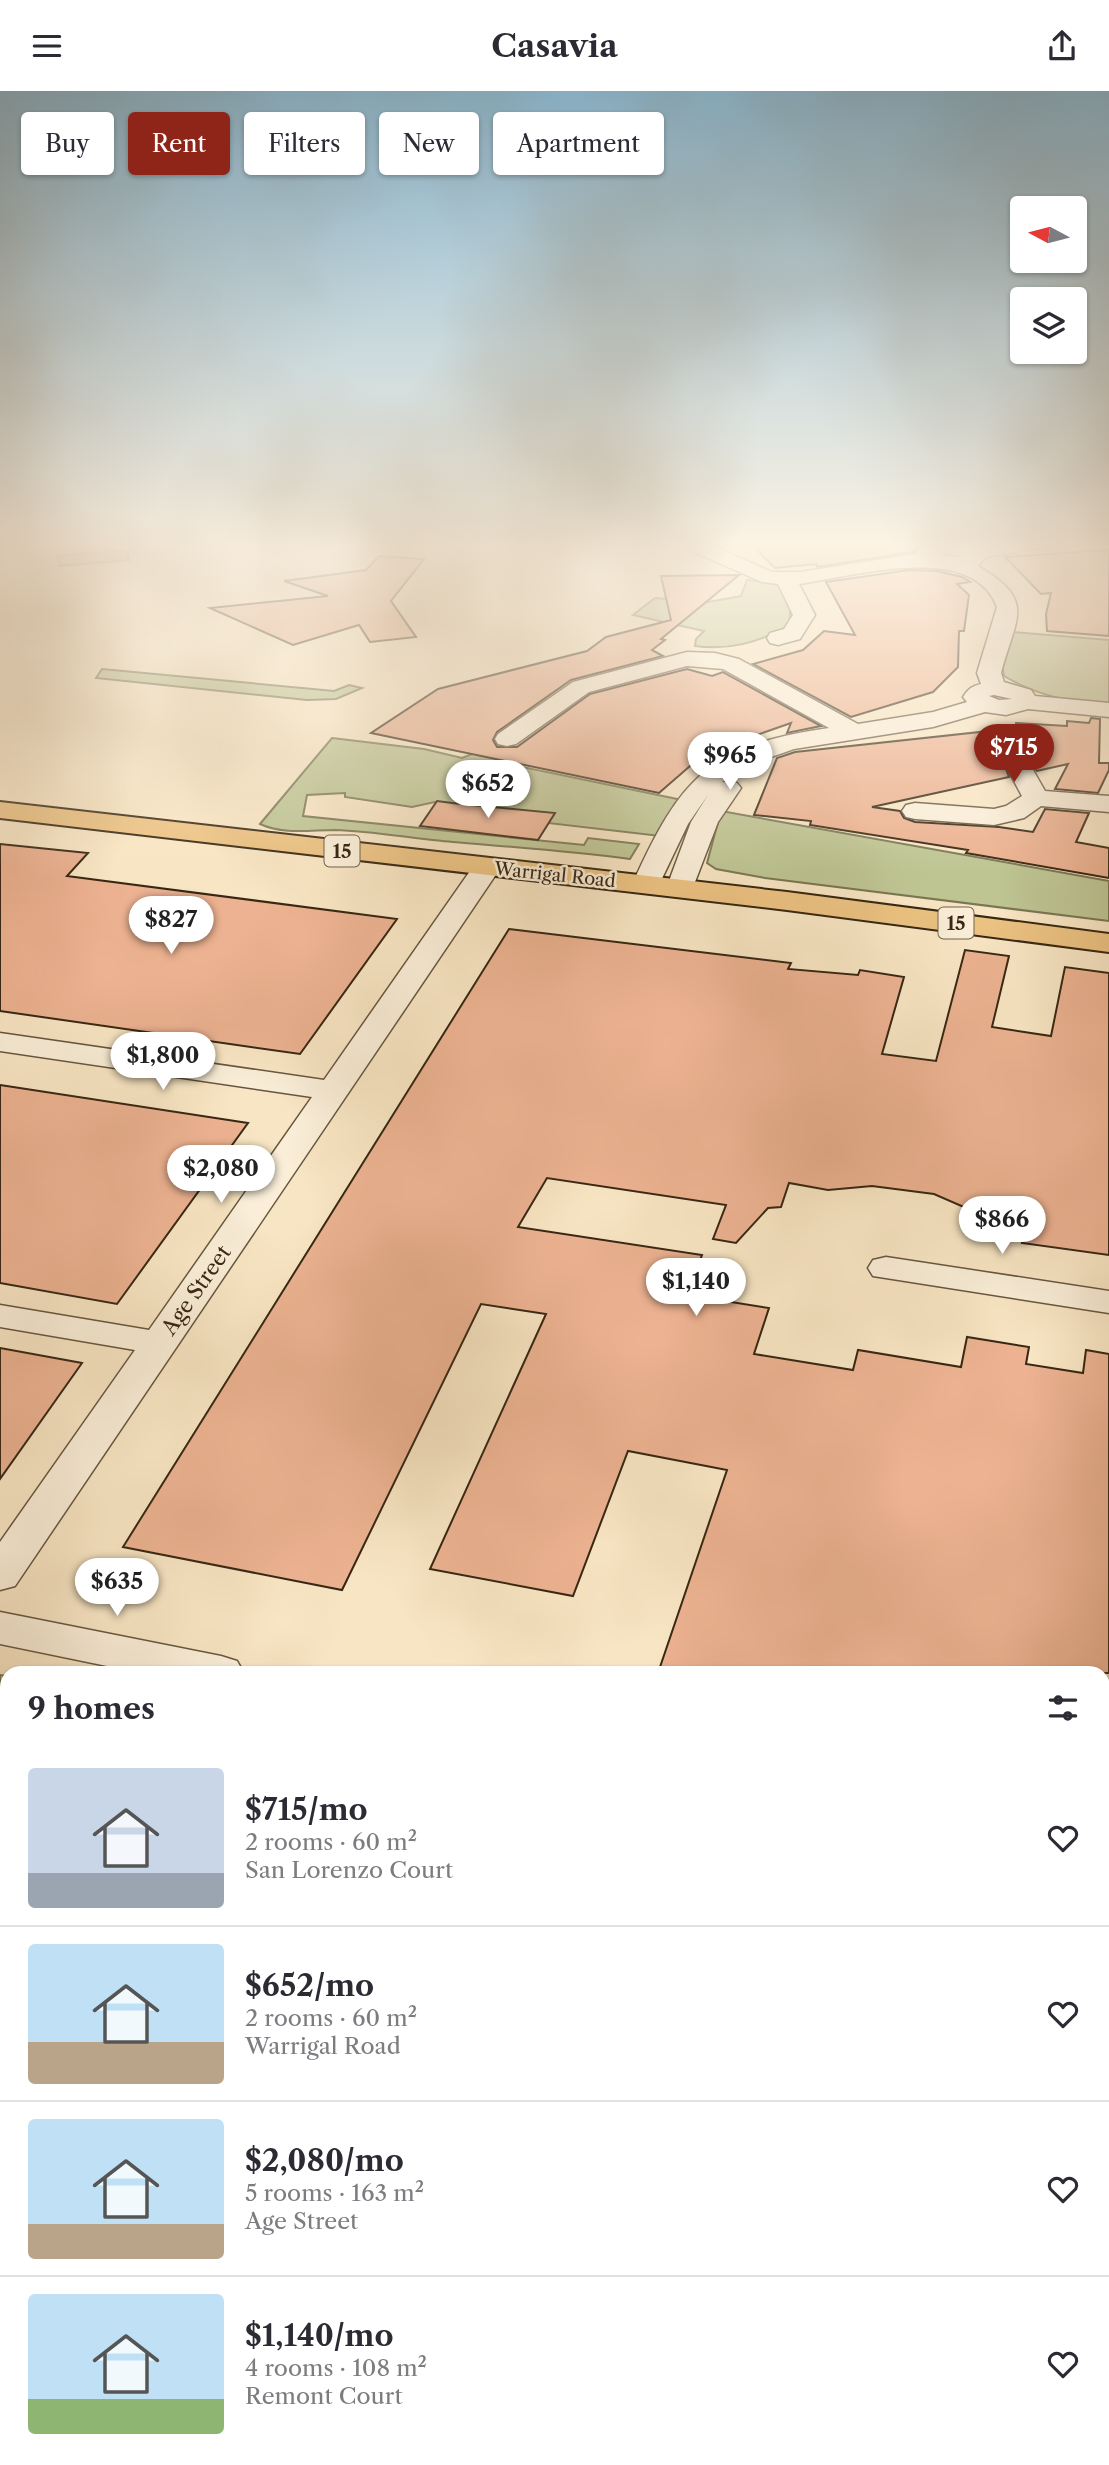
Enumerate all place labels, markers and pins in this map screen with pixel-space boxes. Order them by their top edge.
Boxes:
pin: $715 [973,725,1055,784]
pin: $965 [689,733,771,792]
pin: $652 [447,761,529,820]
pin: $827 [130,897,212,956]
pin: $1,800 [106,1033,220,1092]
pin: $2,080 [164,1145,278,1205]
pin: $866 [961,1197,1043,1256]
pin: $1,140 [639,1259,753,1318]
pin: $635 [76,1559,158,1618]

